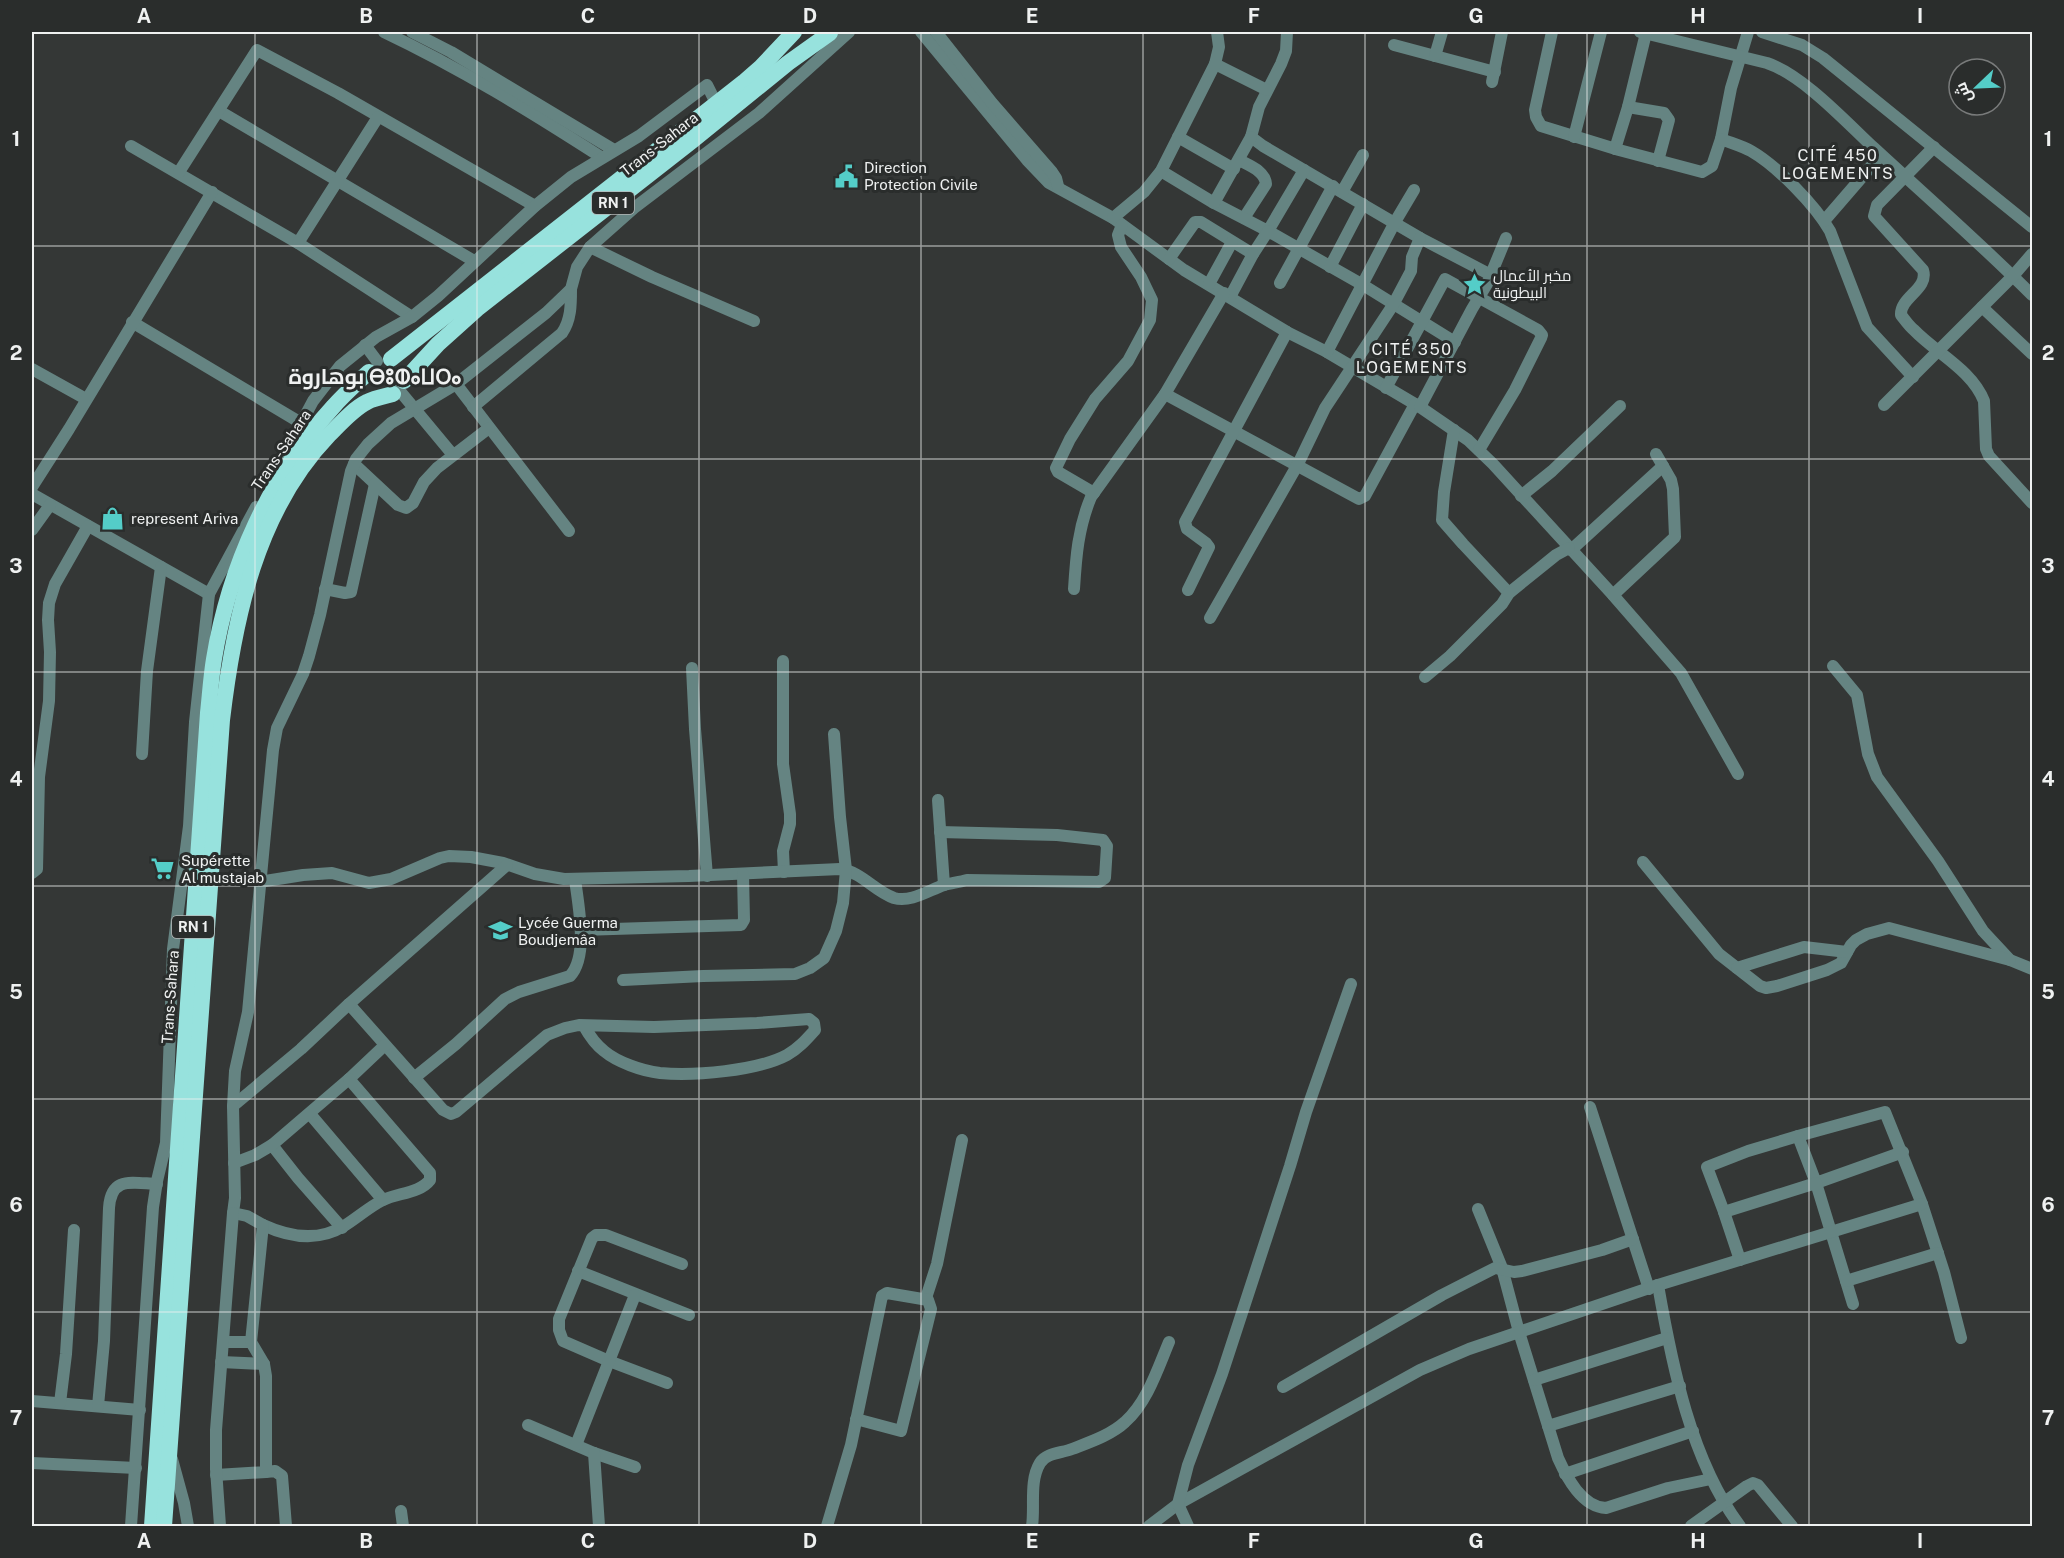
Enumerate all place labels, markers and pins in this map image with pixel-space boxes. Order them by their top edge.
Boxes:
place label: Direction Protection Civile [864,159,978,193]
public building icon: Direction Protection Civile [833,163,859,189]
place label: مخبر الأعمال البيطونية [1493,267,1571,302]
place icon: مخبر الأعمال البيطونية [1462,271,1488,297]
shop icon: represent Ariva [100,505,126,531]
place label: represent Ariva [131,510,238,527]
place label: Supérette Al mustajab [181,852,264,886]
supermarket icon: Supérette Al mustajab [150,856,176,882]
place label: Lycée Guerma Boudjemâa [518,914,618,948]
school or university icon: Lycée Guerma Boudjemâa [487,918,513,944]

